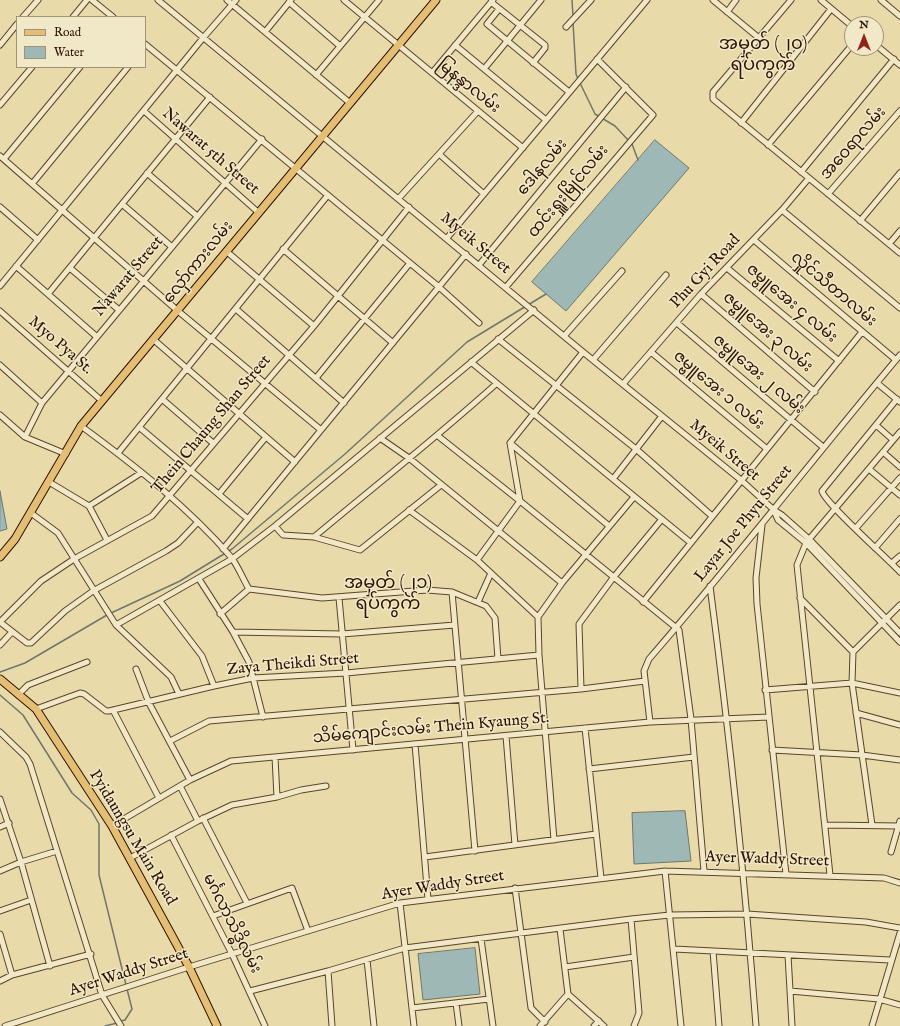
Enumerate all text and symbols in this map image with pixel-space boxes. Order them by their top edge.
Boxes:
legend [16,16,146,68]
north arrow [844,16,884,56]
text: N [859,18,869,32]
text: Road [54,25,81,40]
district label: အမှတ် (၂၀) ရပ်ကွက် [719,34,807,76]
text: Water [54,45,84,60]
street label: မြနန္ဒာလမ်း [433,56,503,118]
street label: အဝေရာလမ်း [817,104,891,184]
street label: Nawarat 5th Street [158,105,262,199]
street label: ဒေါနလမ်း [514,136,572,200]
street label: ထင်းရှူးမြိုင်လမ်း [525,142,613,242]
street label: Myeik Street [436,209,514,279]
street label: လှော်ကားလမ်း [160,218,238,308]
street label: Phu Gyi Road [667,231,745,313]
street label: Nawarat Street [90,233,168,321]
street label: လှိုင်သီတာလမ်း [786,249,880,331]
street label: ဇမ္ဗူအေး ၄ လမ်း [742,260,840,348]
street label: ဇမ္ဗူအေး ၃ လမ်း [718,289,816,377]
street label: Myo Pya St. [24,313,96,379]
street label: ဇမ္ဗူအေး ၂ လမ်း [708,331,808,419]
street label: ဇမ္ဗူအေး ၁ လမ်း [669,347,767,435]
street label: Thein Chaung Shan Street [148,352,276,498]
street label: Myeik Street [685,416,763,486]
street label: Layar Joe Phyu Street [691,462,797,586]
district label: အမှတ် (၂၁) ရပ်ကွက် [344,573,432,616]
street label: Zaya Theikdi Street [226,650,360,680]
street label: သိမ်ကျောင်းလမ်း Thein Kyaung St. [312,709,550,749]
street label: Pyidaungsu Main Road [84,767,180,909]
street label: Ayer Waddy Street [705,848,829,872]
street label: Ayer Waddy Street [380,867,506,905]
street label: မင်္ဂလာသိဒ္ဓိလမ်း [198,871,264,977]
street label: Ayer Waddy Street [67,945,191,1001]

